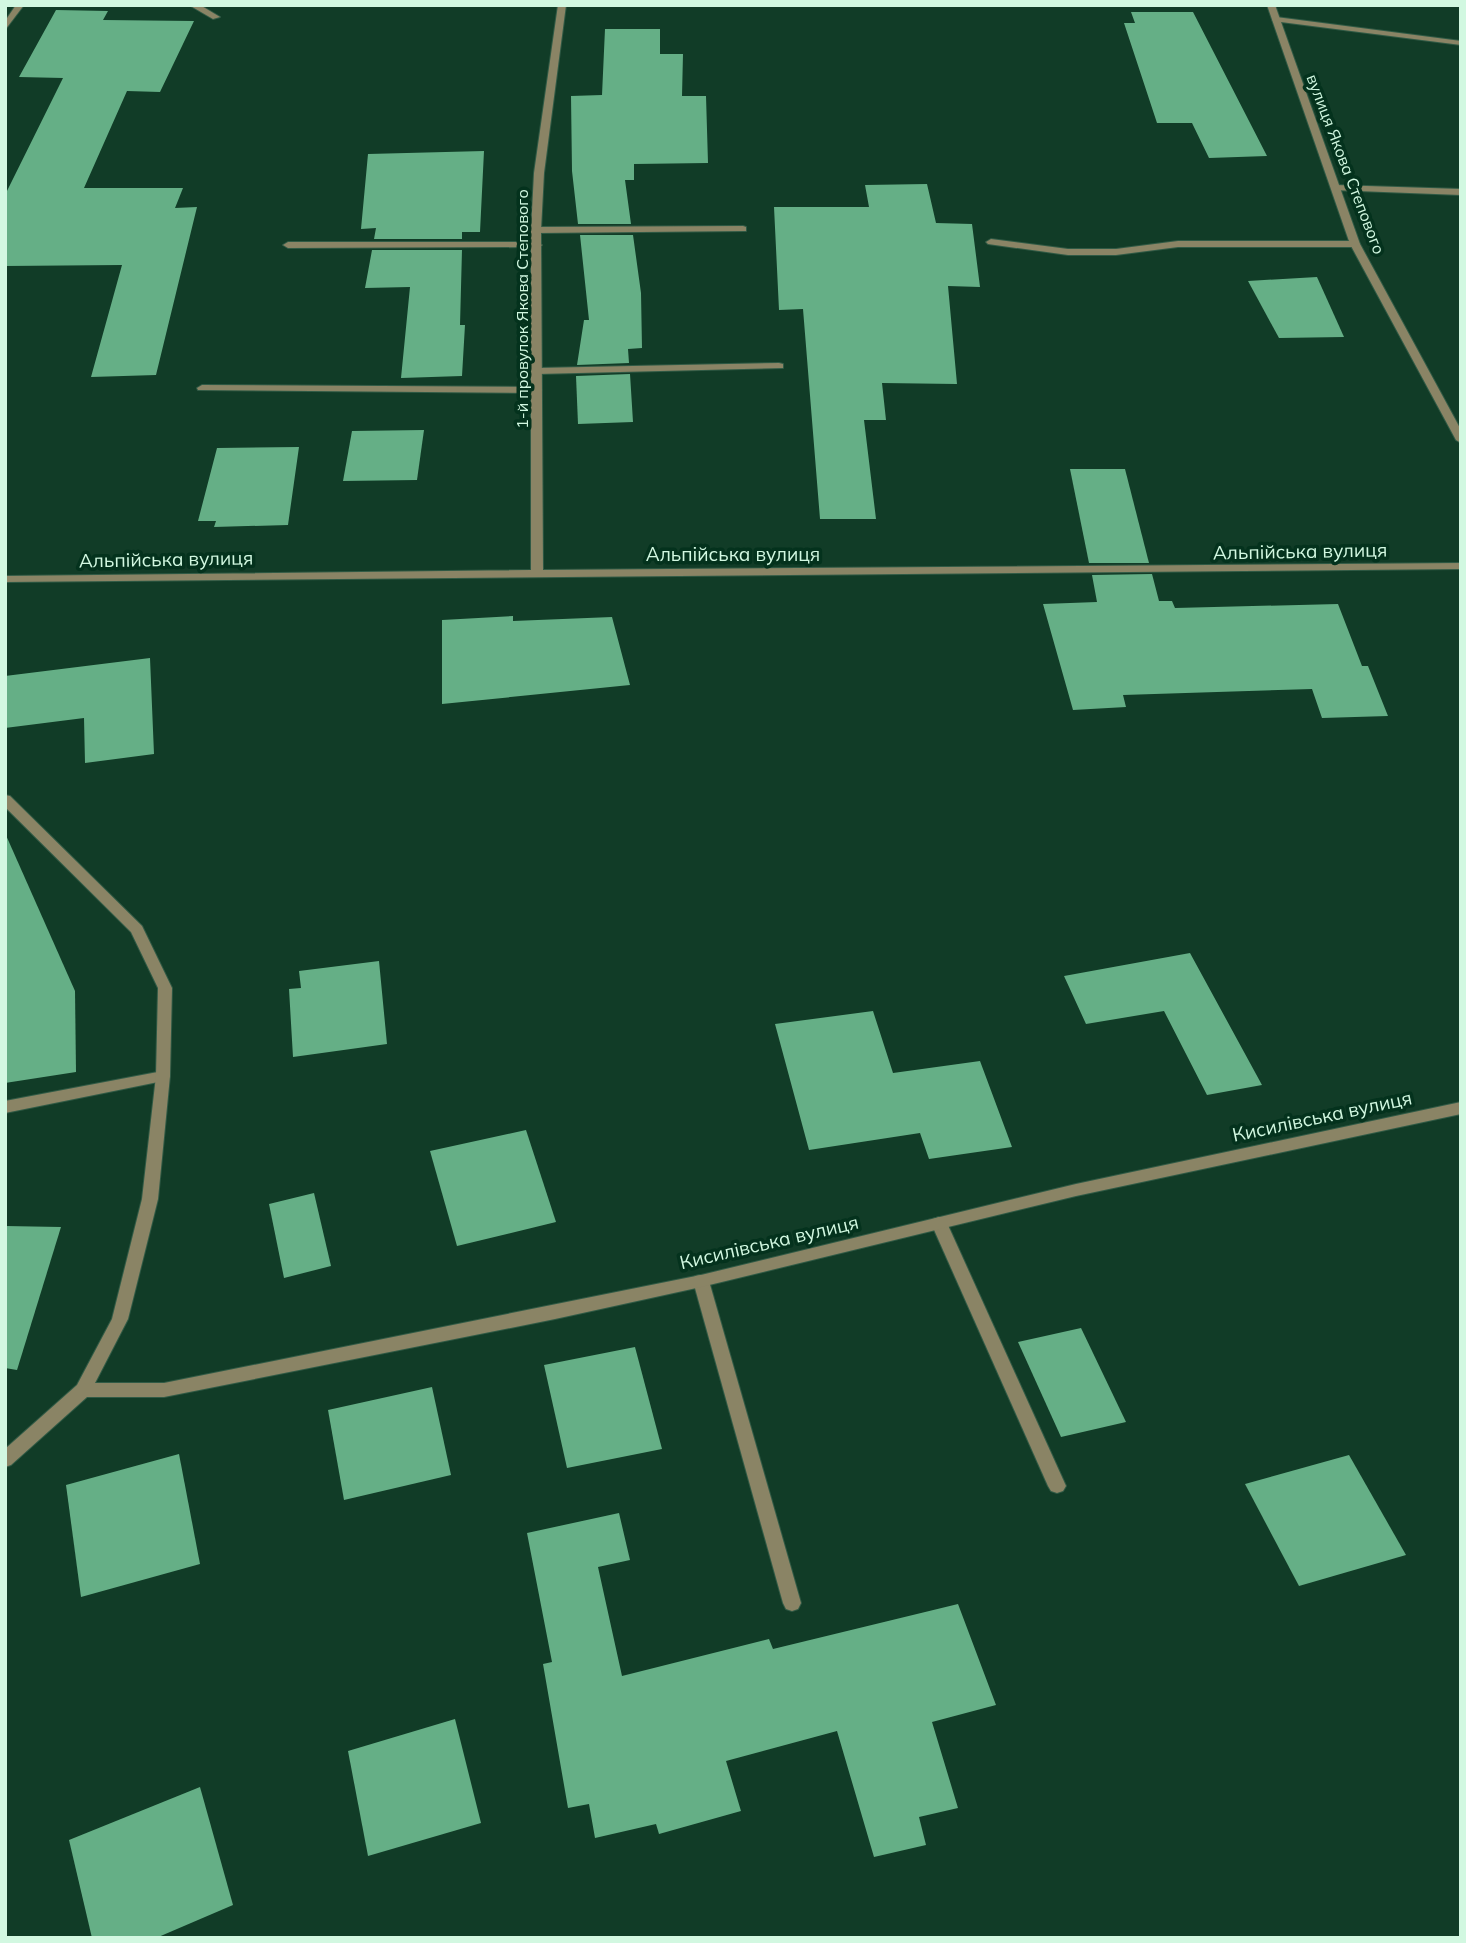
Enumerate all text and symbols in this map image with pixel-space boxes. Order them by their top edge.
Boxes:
street label: вулиця Якова Степового [1302,71,1390,257]
street label: 1-й провулок Якова Степового [512,189,532,429]
street label: Альпійська вулиця [1213,537,1387,565]
street label: Альпійська вулиця [646,542,820,566]
street label: Альпійська вулиця [79,545,253,573]
street label: Кисилівська вулиця [1230,1085,1414,1147]
street label: Кисилівська вулиця [677,1210,861,1274]

